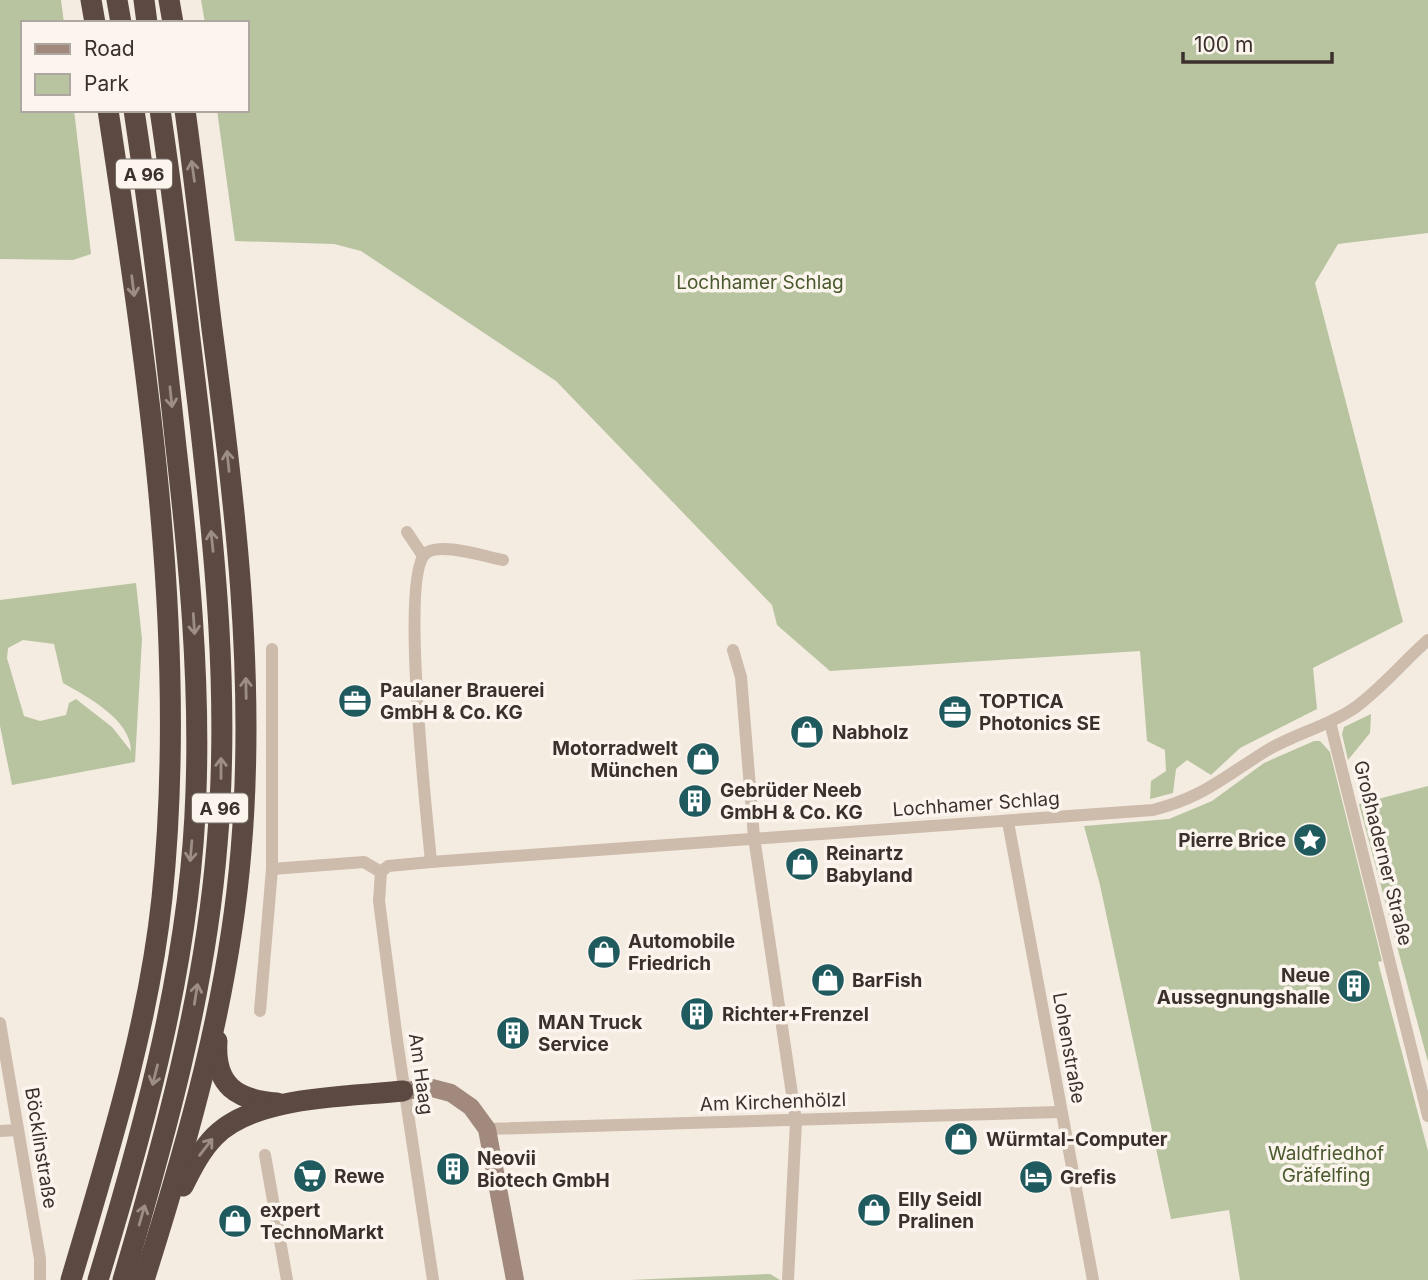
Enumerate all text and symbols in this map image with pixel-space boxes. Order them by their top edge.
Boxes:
legend [21,21,248,112]
scale bar [1183,21,1332,65]
text: 100 m [1194,32,1253,57]
text: Road [84,36,135,61]
text: Park [84,71,129,96]
road number: A 96 [116,160,172,188]
one-way arrow [186,160,199,183]
park label: Lochhamer Schlag [676,271,844,294]
one-way arrow [126,274,139,297]
one-way arrow [164,385,177,408]
one-way arrow [222,451,235,473]
one-way arrow [205,530,218,553]
one-way arrow [188,612,201,634]
one-way arrow [239,677,253,700]
place label: Paulaner Brauerei GmbH & Co. KG [380,679,544,724]
office icon: Paulaner Brauerei GmbH & Co. KG [336,682,374,720]
place label: TOPTICA Photonics SE [979,690,1101,735]
office icon: TOPTICA Photonics SE [936,693,974,731]
shop icon: Nabholz [788,713,826,751]
place label: Nabholz [832,721,909,744]
place label: Motorradwelt München [552,737,678,782]
shop icon: Motorradwelt München [684,740,722,778]
one-way arrow [214,757,228,780]
street label: Großhaderner Straße [1349,758,1417,948]
place label: Gebrüder Neeb GmbH & Co. KG [720,779,863,824]
building icon: Gebrüder Neeb GmbH & Co. KG [676,782,714,820]
street label: Lochhamer Schlag [892,787,1060,821]
road number: A 96 [192,794,248,822]
place icon: Pierre Brice [1291,821,1329,859]
place label: Pierre Brice [1178,829,1286,852]
one-way arrow [184,839,197,862]
place label: Reinartz Babyland [826,842,913,887]
shop icon: Reinartz Babyland [783,845,821,883]
place label: Automobile Friedrich [628,930,735,975]
shop icon: Automobile Friedrich [585,933,623,971]
shop icon: BarFish [809,961,847,999]
place label: Neue Aussegnungshalle [1157,964,1330,1009]
building icon: Neue Aussegnungshalle [1335,967,1373,1005]
place label: BarFish [852,969,922,992]
one-way arrow [190,983,203,1006]
street label: Lohenstraße [1048,991,1090,1105]
building icon: Richter+Frenzel [678,995,716,1033]
place label: Richter+Frenzel [722,1003,869,1026]
place label: MAN Truck Service [538,1011,642,1056]
building icon: MAN Truck Service [494,1014,532,1052]
street label: Am Haag [404,1032,438,1116]
one-way arrow [148,1063,161,1086]
street label: Böcklinstraße [20,1086,62,1210]
street label: Am Kirchenhölzl [699,1088,847,1116]
shop icon: Würmtal-Computer [942,1120,980,1158]
place label: Würmtal-Computer [986,1128,1168,1151]
one-way arrow [198,1139,213,1157]
park label: Waldfriedhof Gräfelfing [1268,1142,1384,1187]
place label: Neovii Biotech GmbH [477,1147,610,1192]
building icon: Neovii Biotech GmbH [434,1150,472,1188]
supermarket icon: Rewe [291,1157,329,1195]
hotel icon: Grefis [1017,1158,1055,1196]
place label: Rewe [334,1165,385,1188]
place label: Grefis [1060,1166,1116,1189]
place label: Elly Seidl Pralinen [898,1188,982,1233]
shop icon: Elly Seidl Pralinen [855,1191,893,1229]
place label: expert TechnoMarkt [260,1199,384,1244]
shop icon: expert TechnoMarkt [216,1202,254,1240]
one-way arrow [137,1204,150,1226]

